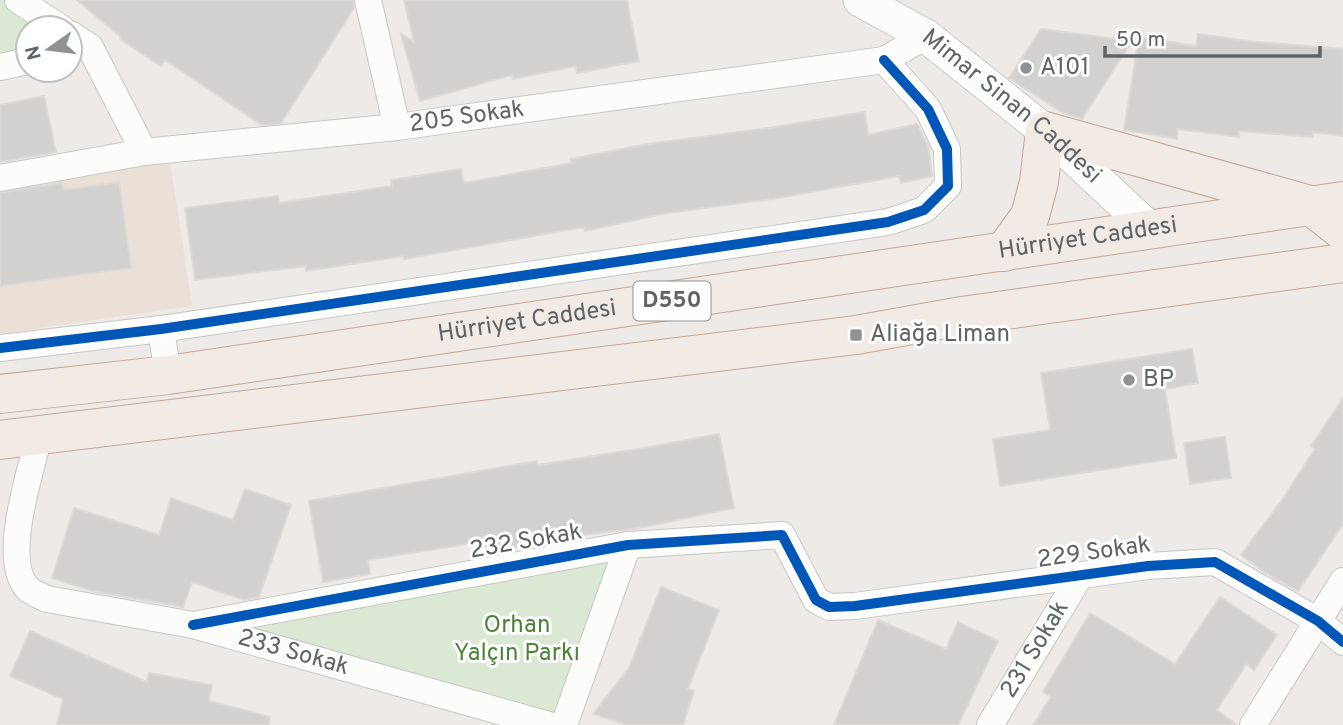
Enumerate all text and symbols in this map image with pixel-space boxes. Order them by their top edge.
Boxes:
north arrow [14,14,84,84]
scale bar [1105,14,1320,58]
street label: Mimar Sinan Caddesi [915,23,1107,191]
text: 50 m [1116,27,1165,54]
text: N [21,43,48,62]
place label: A101 [1040,53,1089,83]
marker: A101 [1018,60,1034,76]
street label: 205 Sokak [407,95,526,140]
street label: Hürriyet Caddesi [996,211,1179,267]
road number: D550 [634,282,710,320]
street label: Hürriyet Caddesi [436,294,618,350]
place label: Aliağa Liman [870,320,1010,350]
marker: Aliağa Liman [848,327,864,343]
place label: BP [1143,365,1174,395]
marker: BP [1121,372,1137,388]
street label: 232 Sokak [467,517,585,567]
street label: 229 Sokak [1035,530,1153,576]
street label: 231 Sokak [995,595,1076,704]
park label: Orhan Yalçın Parkı [454,611,580,669]
street label: 233 Sokak [234,623,352,683]

